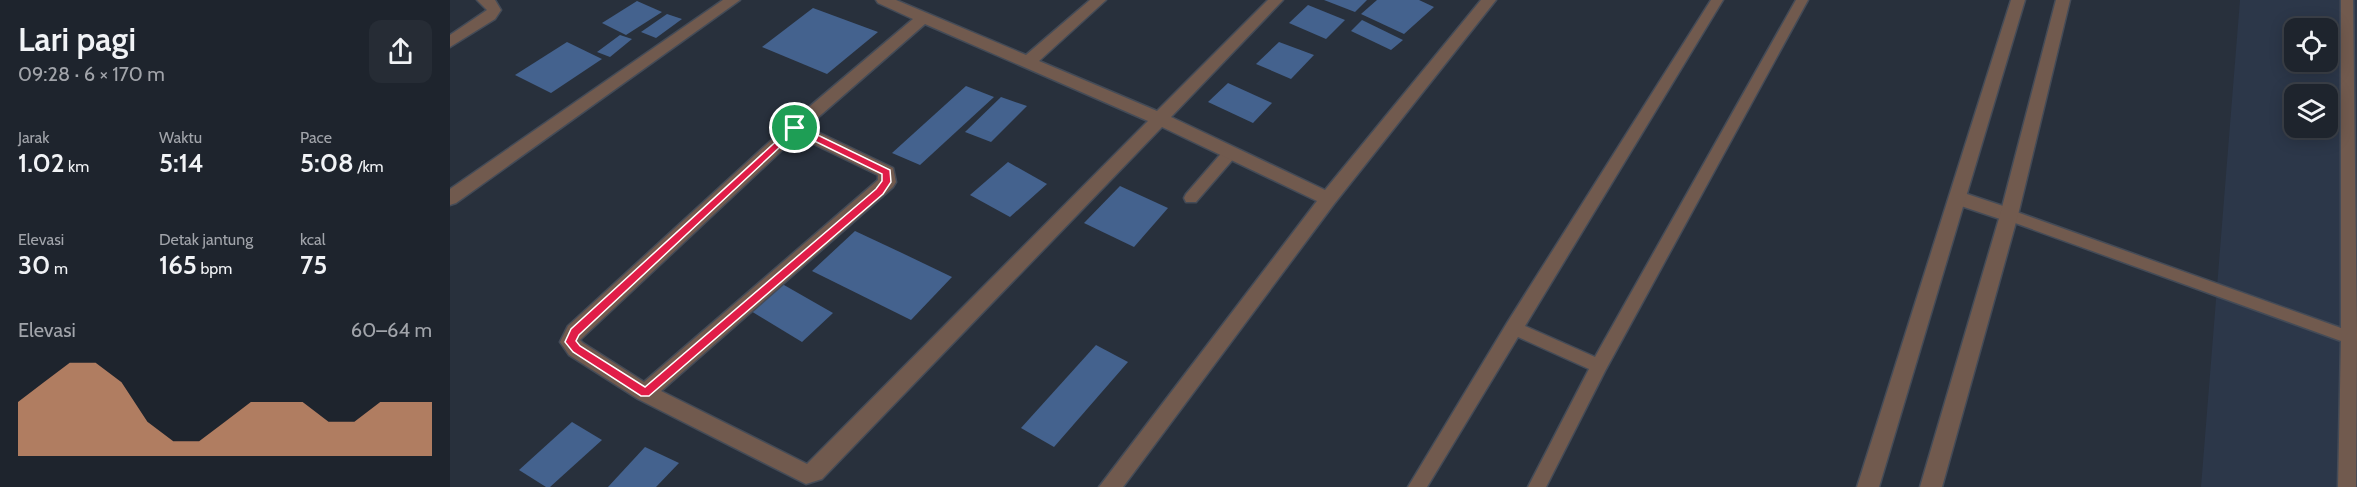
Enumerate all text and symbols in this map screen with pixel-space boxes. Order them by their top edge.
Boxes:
map controls [2284,18,2338,138]
button: locate [2284,18,2338,72]
text: Lari pagi [18,19,136,59]
button: share [369,20,432,83]
text: 09:28 · 6 × 170 m [18,62,165,86]
button: layers [2284,84,2338,138]
pin [769,102,820,153]
icon: arrive [778,111,811,144]
text: Jarak [18,128,49,147]
text: Waktu [159,128,202,147]
text: Pace [300,128,332,147]
text: 1.02 [18,147,65,179]
text: 5:14 [159,147,204,179]
text: 5:08 [300,147,354,179]
text: km [65,157,89,176]
text: /km [354,157,384,176]
text: Elevasi [18,230,64,249]
text: Detak jantung [159,230,253,249]
text: kcal [300,230,326,249]
text: 30 [18,249,50,281]
text: 165 [159,249,197,281]
text: 75 [300,249,327,281]
text: m [50,259,68,278]
text: bpm [197,259,232,278]
text: Elevasi [18,318,76,342]
text: 60–64 m [351,318,432,342]

